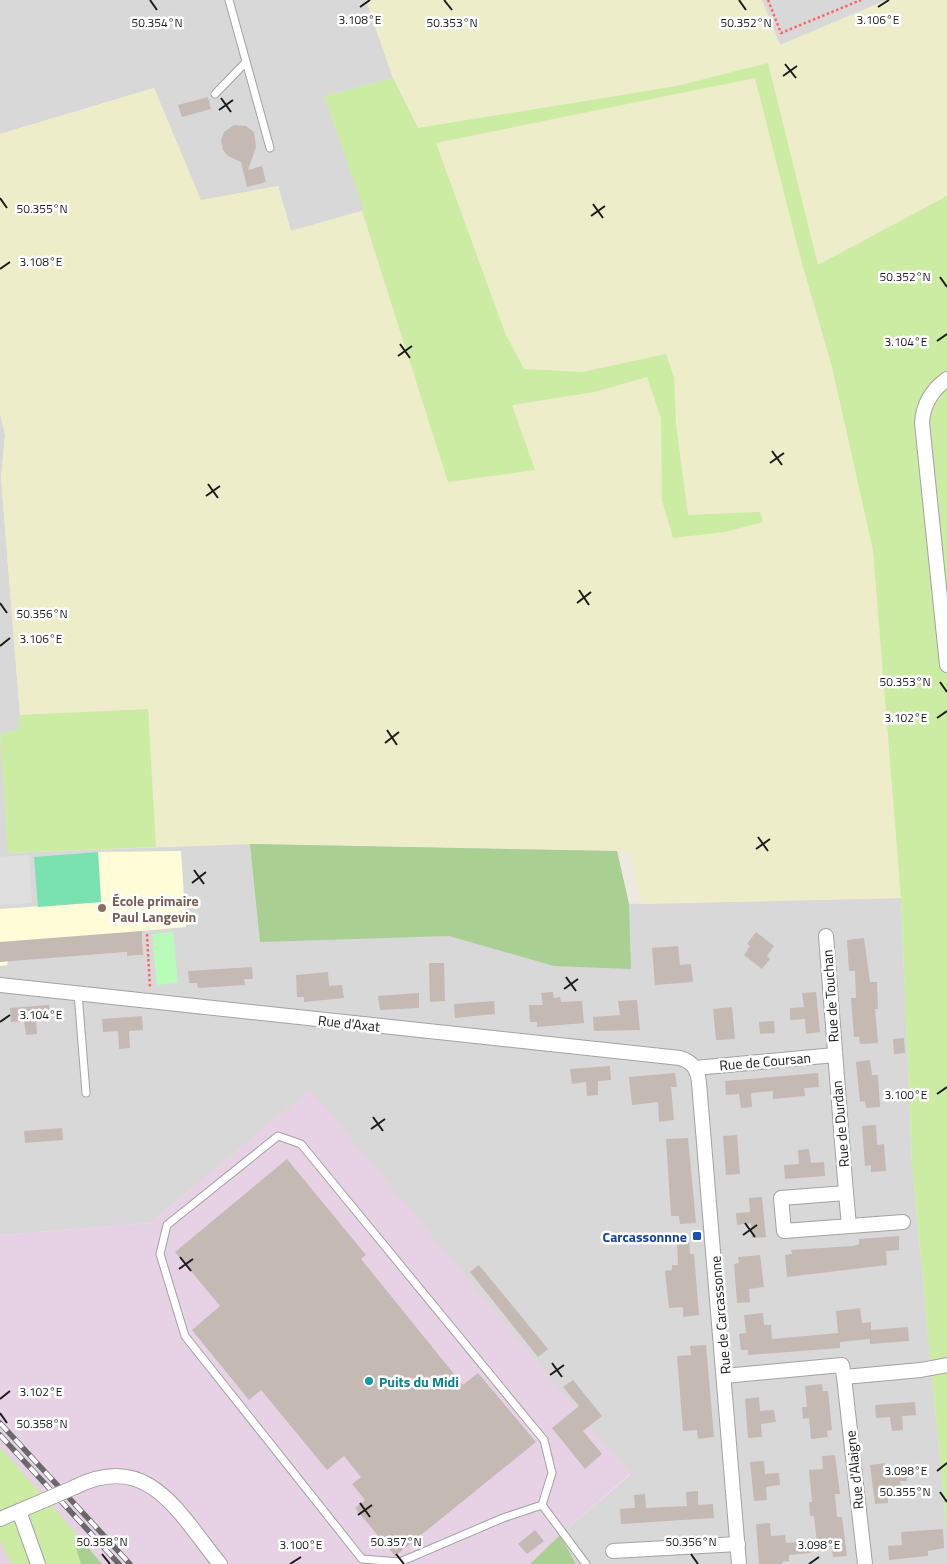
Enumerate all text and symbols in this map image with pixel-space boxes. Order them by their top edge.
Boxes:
text: 3.108°E [339,10,382,29]
text: 3.106°E [857,10,900,29]
text: 50.354°N [131,13,183,32]
text: 50.353°N [426,13,478,32]
text: 50.352°N [720,13,772,32]
text: 50.355°N [16,199,68,218]
text: 3.108°E [20,252,63,271]
text: 50.352°N [879,267,931,286]
text: 3.104°E [885,332,928,351]
text: 50.356°N [16,604,68,623]
text: 3.106°E [20,629,63,648]
text: 50.353°N [879,672,931,691]
text: 3.102°E [885,708,928,727]
place label: École primaire Paul Langevin [112,890,199,927]
marker: École primaire Paul Langevin [96,902,108,914]
street label: Rue de Touchan [816,949,844,1043]
text: 3.104°E [20,1005,63,1024]
street label: Rue d'Axat [317,1009,381,1037]
street label: Rue de Coursan [718,1047,812,1075]
street label: Rue de Durdan [826,1080,854,1168]
text: 3.100°E [885,1085,928,1104]
place label: Carcassonnne [603,1226,687,1247]
marker: Carcassonnne [691,1230,703,1242]
street label: Rue de Carcassonne [704,1255,736,1375]
place label: Puits du Midi [379,1371,459,1392]
marker: Puits du Midi [363,1375,375,1387]
text: 3.102°E [20,1382,63,1401]
text: 50.358°N [16,1414,68,1433]
street label: Rue d'Alaigne [839,1429,869,1511]
text: 3.098°E [885,1461,928,1480]
text: 50.355°N [879,1482,931,1501]
text: 50.358°N [76,1532,128,1551]
text: 50.357°N [370,1532,422,1551]
text: 50.356°N [665,1532,717,1551]
text: 3.100°E [280,1535,323,1554]
text: 3.098°E [798,1535,841,1554]

